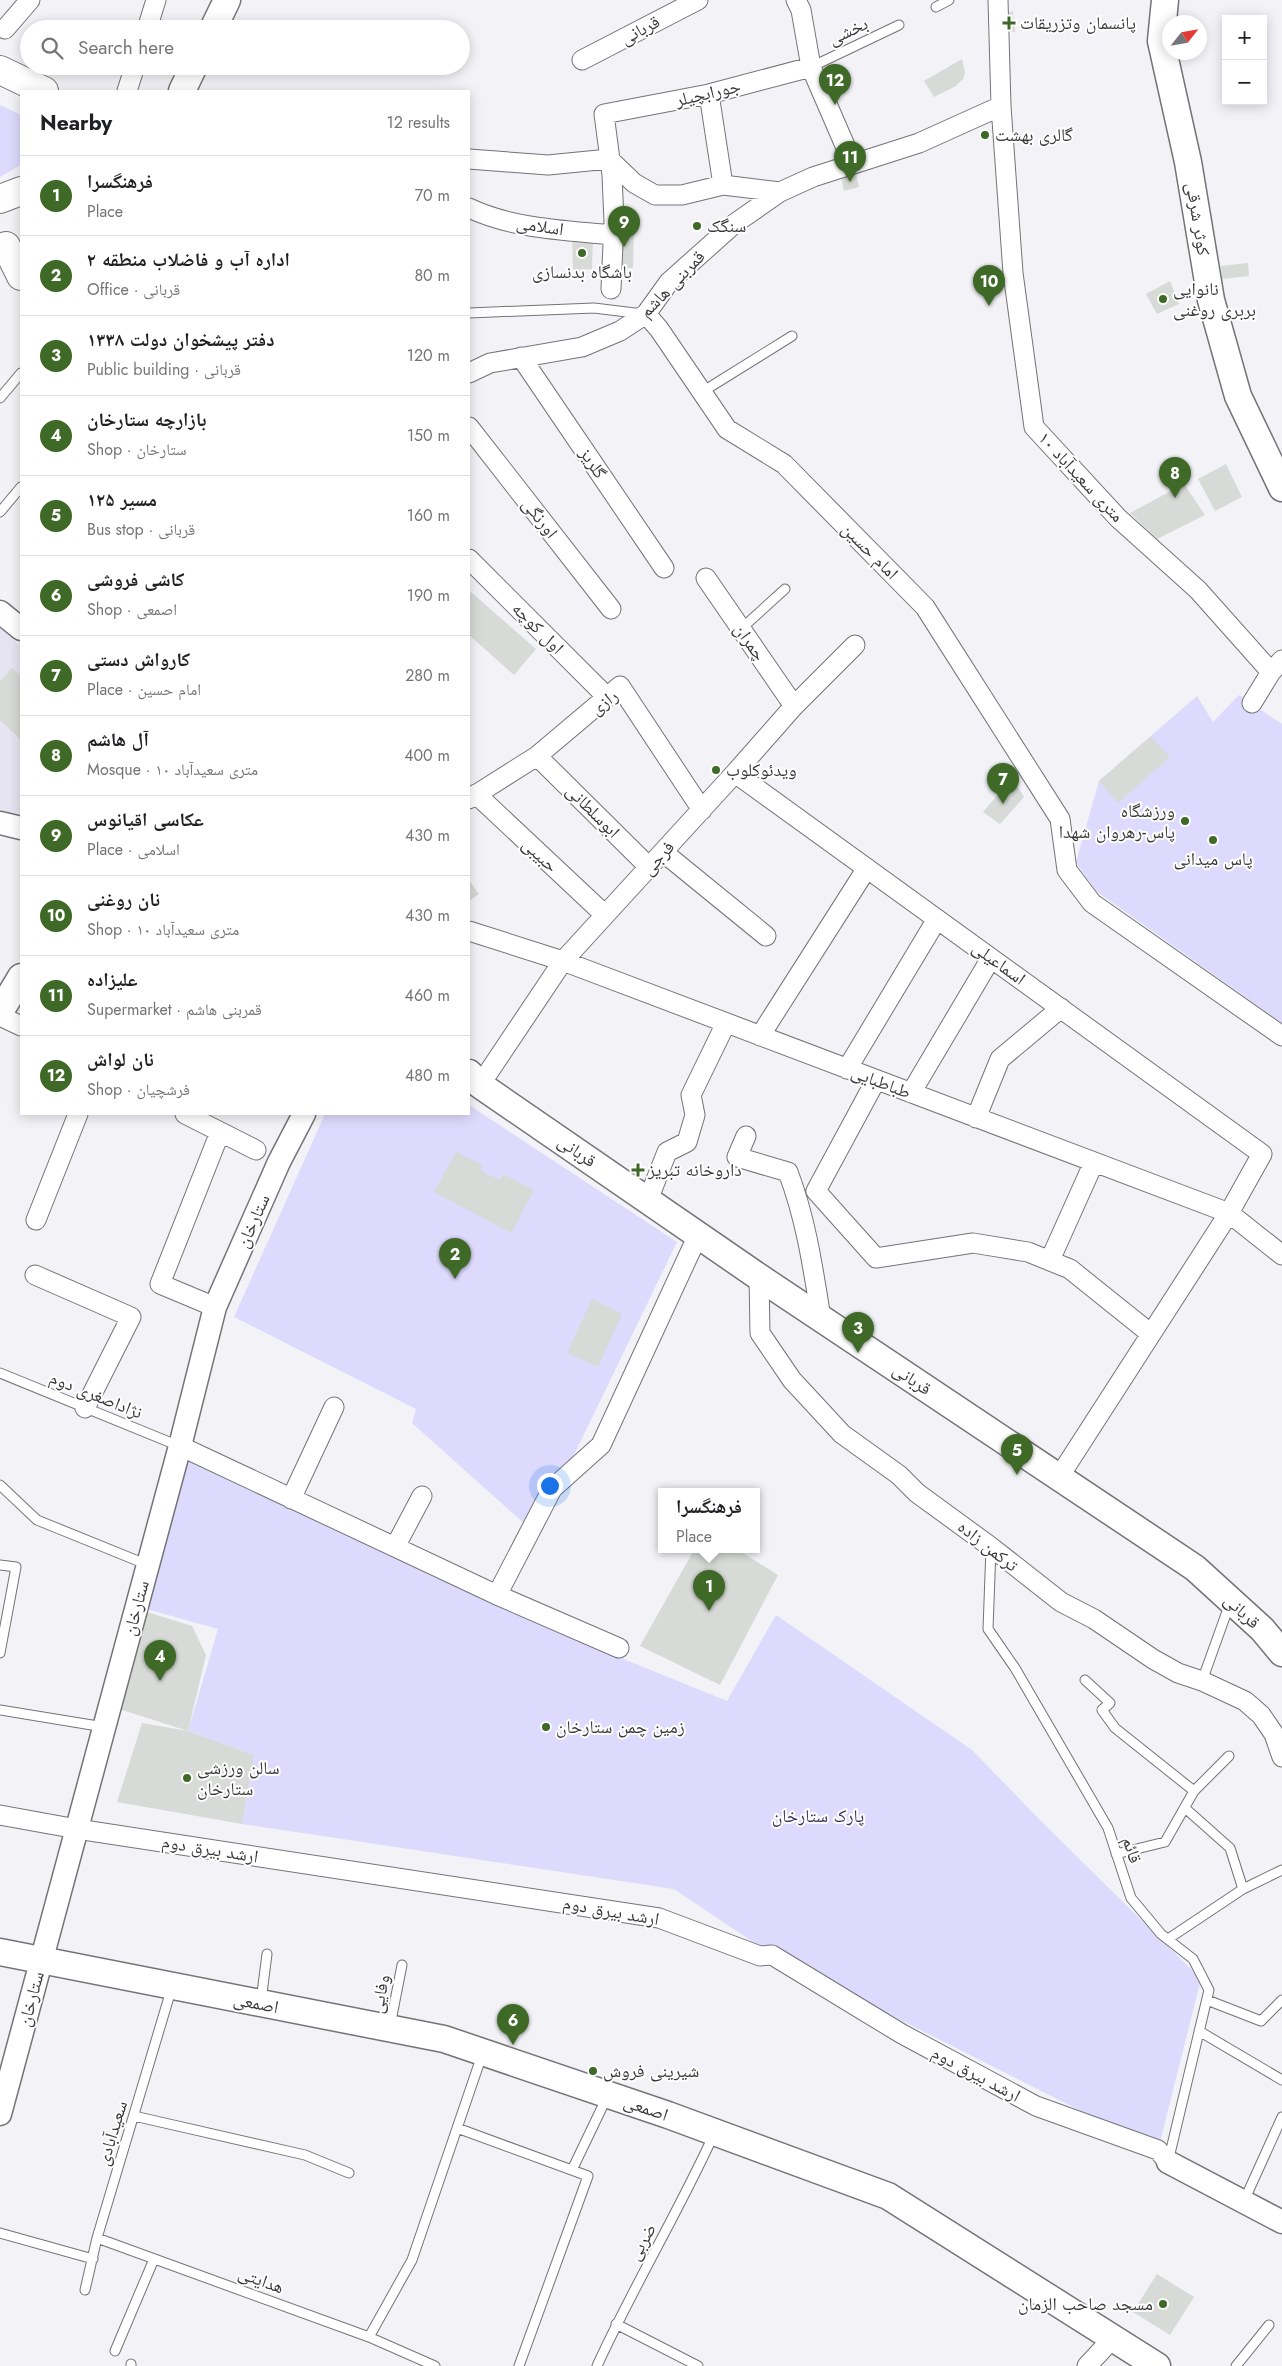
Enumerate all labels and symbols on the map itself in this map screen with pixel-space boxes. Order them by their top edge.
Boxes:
street label: قربانی [616,9,664,51]
street label: بخشی [824,10,872,51]
place label: پانسمان وتزریقات [1020,10,1136,36]
north arrow [1162,15,1207,60]
marker: پانسمان وتزریقات [1002,16,1016,30]
pin: 12 [819,64,851,105]
street label: جورابچیلر [672,73,743,113]
place label: گالری بهشت [995,122,1074,148]
marker: گالری بهشت [979,129,991,141]
pin: 11 [834,141,866,182]
street label: کوثر شرقی [1179,181,1217,258]
pin: 9 [608,206,640,247]
street label: اسلامی [515,210,565,242]
place label: سنگک [707,213,746,239]
marker: سنگک [691,220,703,232]
street label: قمربنی هاشم [633,244,711,324]
marker: باشگاه بدنسازی [576,247,588,259]
place label: باشگاه بدنسازی [532,259,632,285]
pin: 10 [973,265,1005,306]
place label: نانوایی بربری روغنی [1173,276,1256,323]
marker: نانوایی بربری روغنی [1157,293,1169,305]
street label: ۱۰ متری سعیدآباد [1032,426,1130,528]
street label: گلریز [573,441,613,484]
pin: 8 [1159,457,1191,498]
street label: اورنگی [516,492,564,544]
street label: امام حسین [835,516,905,586]
street label: اول کوچه [506,596,570,660]
street label: چمران [728,618,772,666]
street label: رازی [585,683,624,721]
place label: ویدئوکلوب [726,757,797,783]
pin: 7 [987,763,1019,804]
marker: ویدئوکلوب [710,764,722,776]
street label: ابوسلطانی [560,778,626,844]
place label: ورزشگاه پاس-رهروان شهدا [1059,798,1175,845]
marker: ورزشگاه پاس-رهروان شهدا [1179,815,1191,827]
street label: حبیبی [516,832,564,878]
marker: پاس میدانی [1207,834,1219,846]
street label: فرجی [635,835,681,881]
place label: پاس میدانی [1173,846,1253,872]
street label: اسماعیلی [967,935,1031,991]
street label: طباطبایی [847,1059,915,1105]
street label: قربانی [552,1128,602,1174]
place label: داروخانه تبریز [647,1157,742,1183]
marker: داروخانه تبریز [632,1164,644,1176]
street label: ستارخان [230,1190,276,1252]
pin: 2 [439,1238,471,1279]
pin: 3 [842,1312,874,1353]
street label: قربانی [887,1357,937,1401]
street label: نژاداصغری دوم [46,1365,146,1425]
pin: 5 [1001,1434,1033,1475]
your location [537,1473,563,1499]
street label: ترکمن زاده [952,1514,1024,1578]
pin: 1 [693,1570,725,1611]
street label: ستارخان [116,1577,156,1639]
street label: قربانی [1218,1587,1266,1635]
pin: 4 [144,1640,176,1681]
place label: زمین چمن ستارخان [556,1714,685,1740]
marker: زمین چمن ستارخان [540,1721,552,1733]
place label: سالن ورزشی ستارخان [197,1755,280,1802]
marker: سالن ورزشی ستارخان [181,1772,193,1784]
park label: پارک ستارخان [772,1803,864,1829]
street label: ارشد بیرق دوم [160,1829,260,1869]
street label: قائم [1116,1833,1148,1867]
street label: ارشد بیرق دوم [561,1890,661,1932]
street label: ستارخان [11,1968,51,2030]
street label: وفایی [364,1972,396,2016]
street label: اصمعی [231,1986,281,2020]
pin: 6 [497,2004,529,2045]
street label: ارشد بیرق دوم [927,2040,1025,2108]
place label: شیرینی فروش [603,2058,699,2084]
marker: شیرینی فروش [587,2065,599,2077]
street label: اصمعی [620,2088,672,2128]
street label: سعیدآبادی [90,2097,134,2169]
street label: ضربی [621,2219,663,2265]
street label: هدایتی [234,2260,288,2300]
place label: مسجد صاحب الزمان [1018,2291,1153,2317]
marker: مسجد صاحب الزمان [1157,2298,1169,2310]

